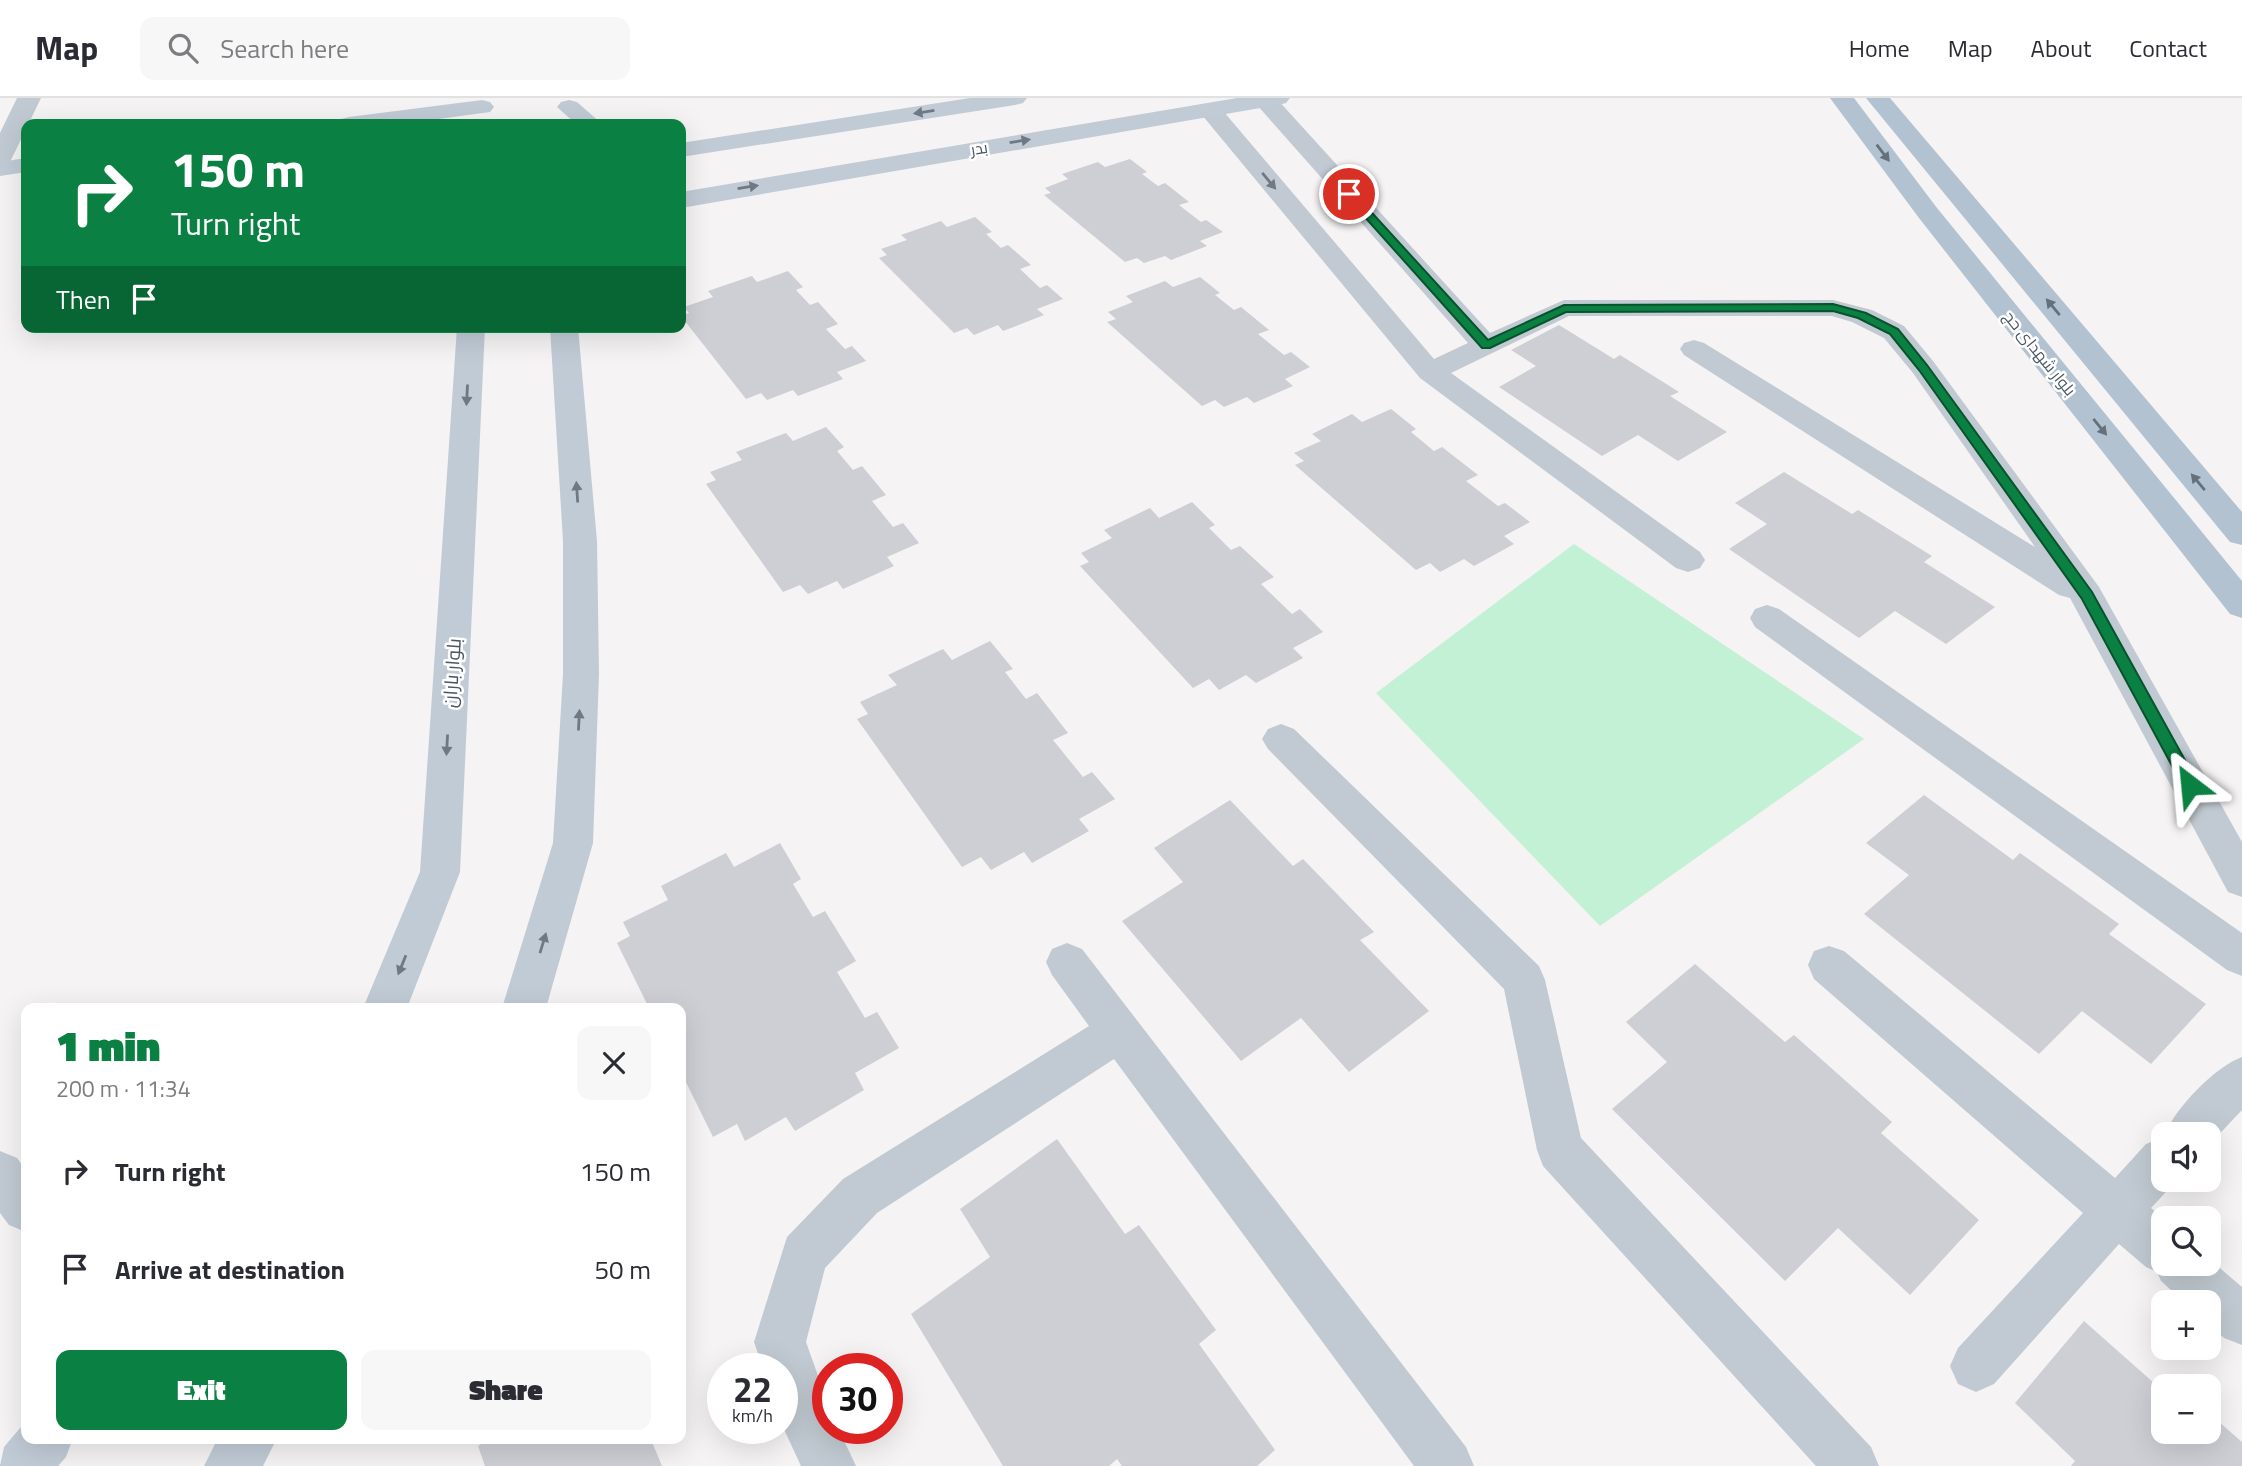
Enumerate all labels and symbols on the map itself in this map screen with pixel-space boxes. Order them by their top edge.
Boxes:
one-way arrow [913,107,935,118]
street label: بدر [968,135,989,161]
one-way arrow [1009,135,1031,146]
one-way arrow [1876,144,1890,162]
pin [1319,164,1379,224]
one-way arrow [1262,171,1277,189]
one-way arrow [737,181,759,192]
one-way arrow [2046,298,2061,315]
street label: بلوار شهدای حج [1998,305,2082,401]
one-way arrow [462,385,473,407]
one-way arrow [2092,419,2107,436]
one-way arrow [2191,473,2206,491]
one-way arrow [571,481,582,503]
street label: بلوار باران [434,637,468,709]
one-way arrow [573,708,584,730]
one-way arrow [441,734,452,756]
position arrow [2153,748,2227,822]
one-way arrow [539,932,549,953]
one-way arrow [397,954,408,975]
speed limit sign: 30 [812,1353,903,1444]

